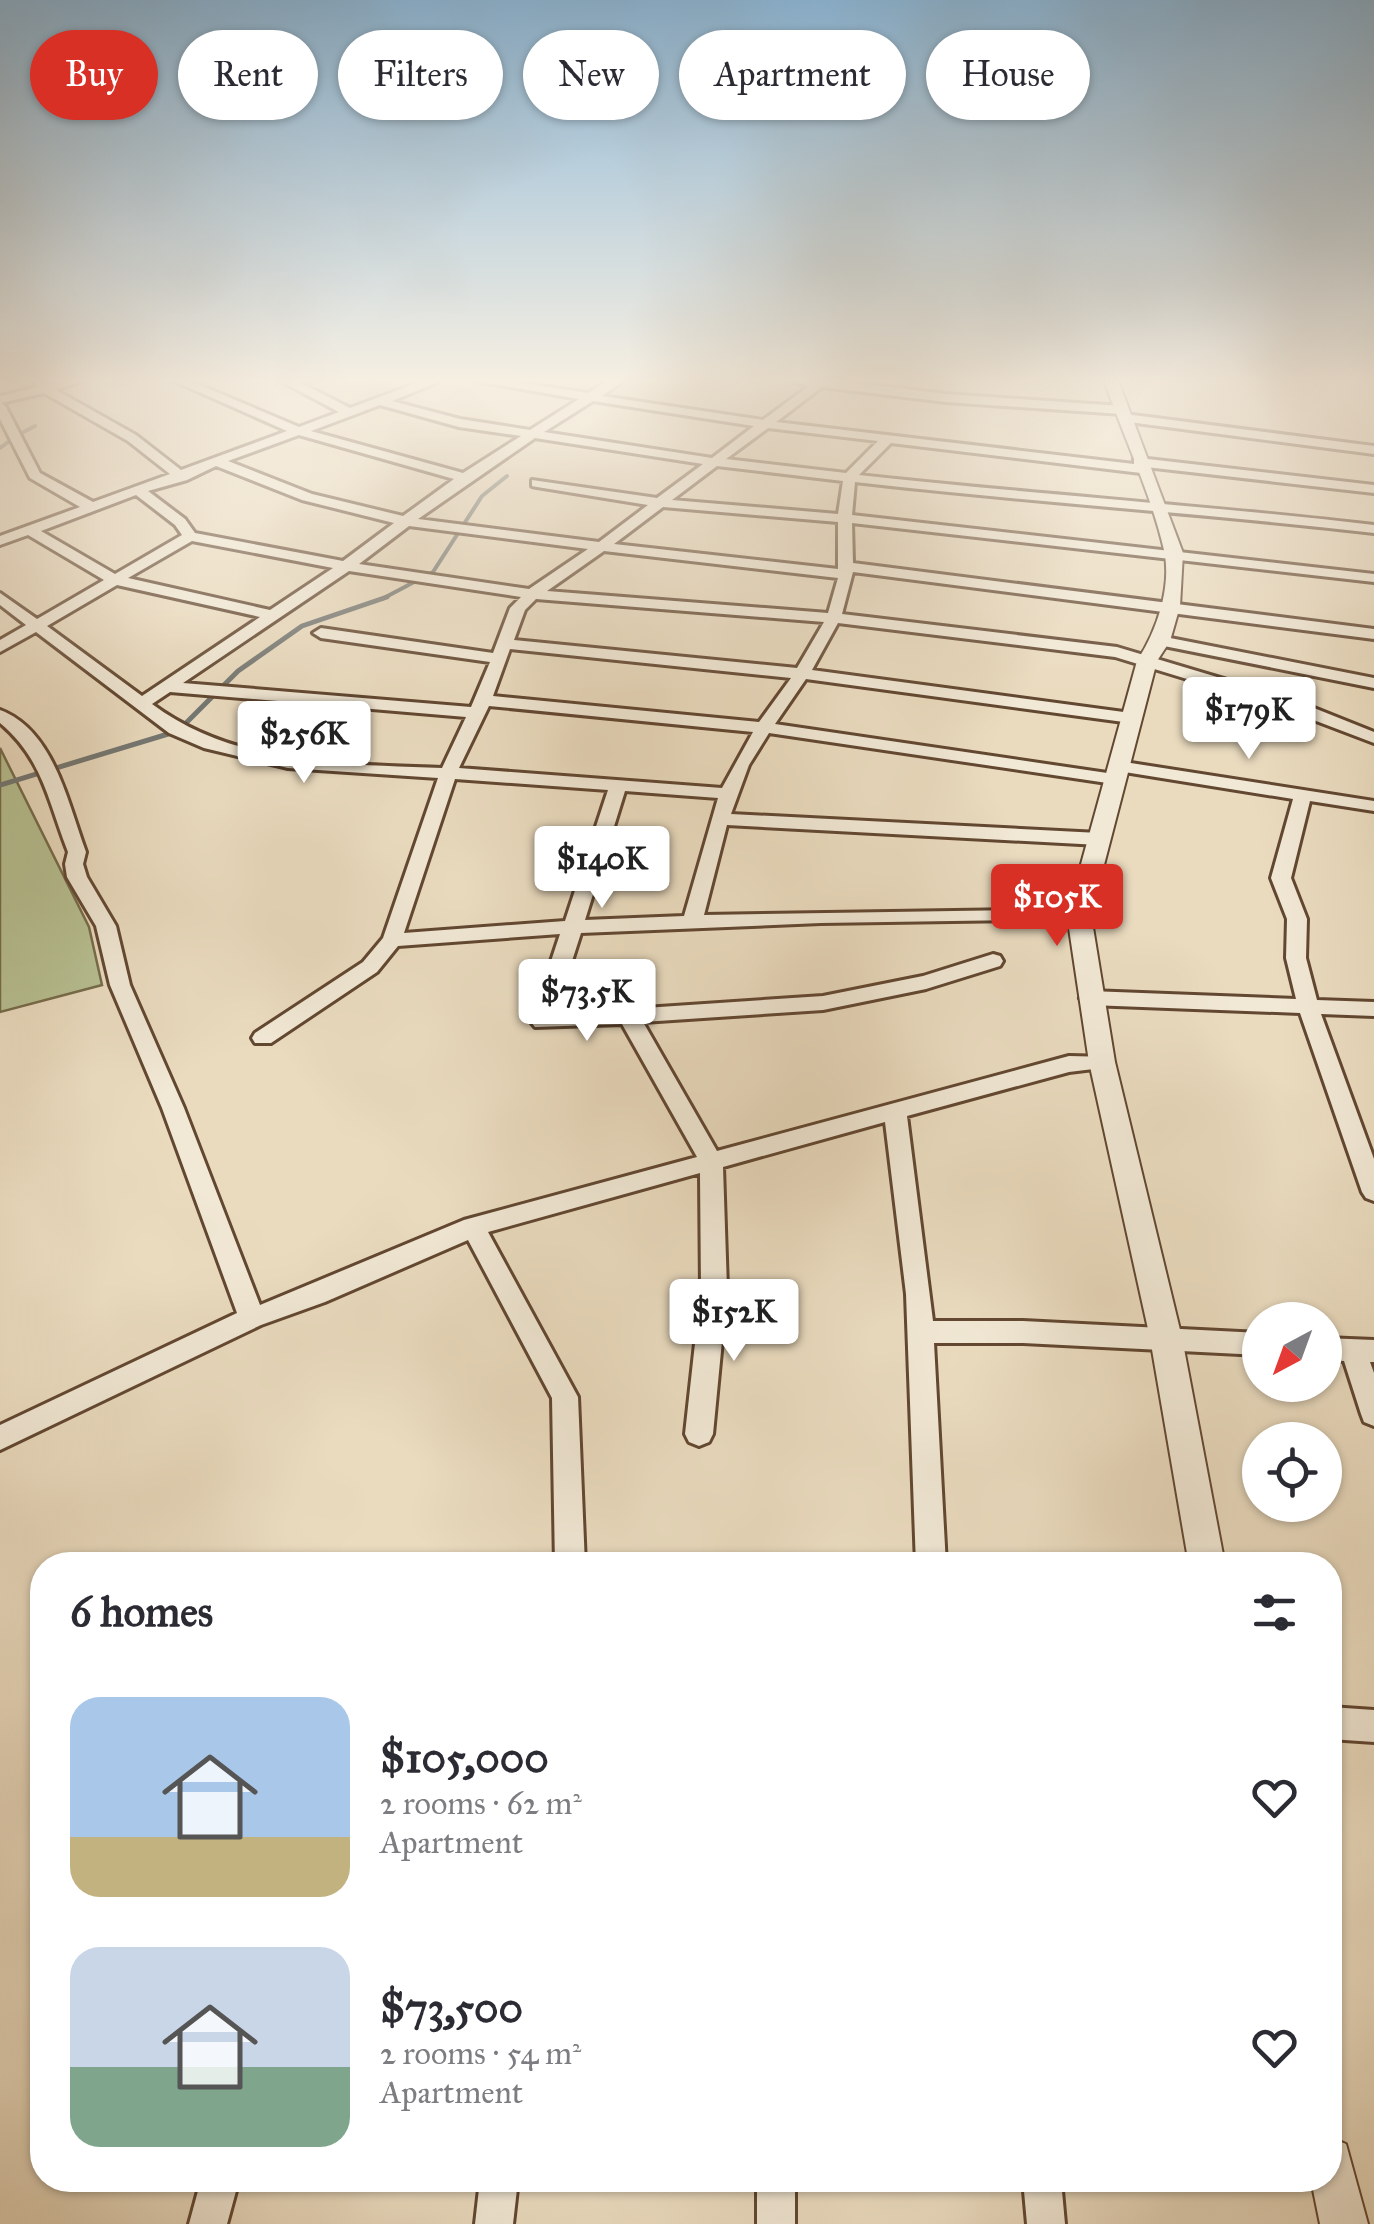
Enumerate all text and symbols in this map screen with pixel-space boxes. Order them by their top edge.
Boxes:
chip: Buy [30,30,158,120]
chip: Rent [178,30,318,120]
chip: Filters [338,30,503,120]
chip: New [523,30,659,120]
chip: Apartment [679,30,906,120]
chip: House [926,30,1090,120]
pin: $179K [1179,677,1319,762]
text: $179K [1205,690,1293,729]
pin: $256K [234,701,374,786]
text: $256K [260,714,348,753]
pin: $140K [532,826,672,911]
text: $140K [557,839,648,878]
pin: $105K [987,864,1127,949]
text: $105K [1013,877,1101,916]
pin: $73.5K [506,959,668,1044]
text: $73.5K [541,972,633,1011]
pin: $152K [664,1279,804,1364]
text: $152K [692,1292,776,1331]
north arrow [1242,1302,1342,1402]
map controls [1242,1302,1342,1522]
button: locate [1242,1422,1342,1522]
icon: filters [1247,1585,1302,1640]
text: 6 homes [70,1586,213,1638]
text: $105,000 [380,1732,549,1784]
icon: home [150,1737,270,1857]
icon: heart [1247,1770,1302,1825]
text: 2 rooms · 62 m² [380,1784,582,1823]
text: Apartment [380,1823,523,1862]
text: $73,500 [380,1982,523,2034]
icon: home [150,1987,270,2107]
icon: heart [1247,2020,1302,2075]
text: 2 rooms · 54 m² [380,2034,581,2073]
text: Apartment [380,2073,523,2112]

